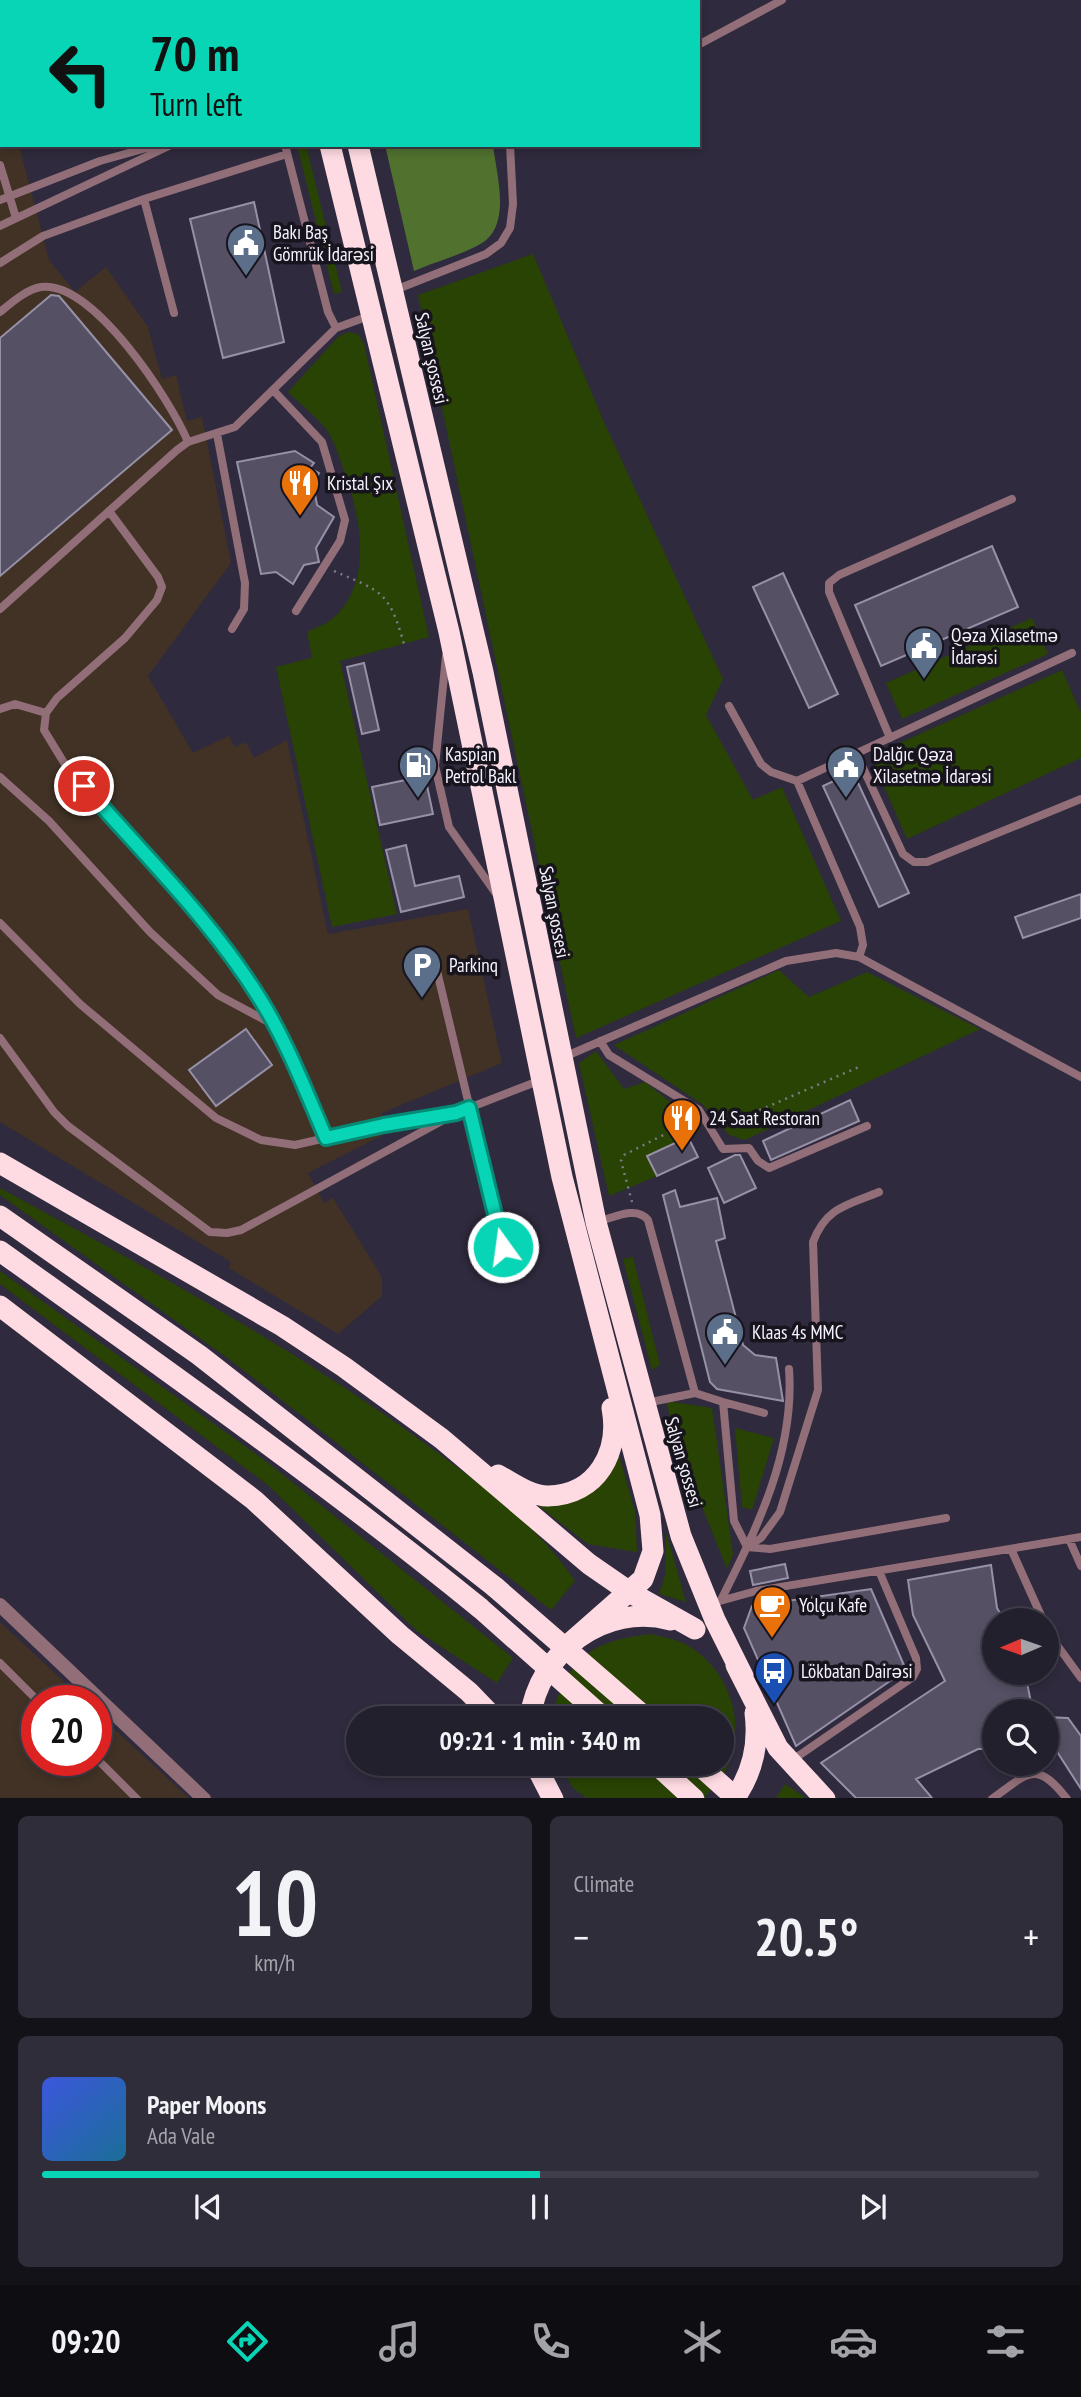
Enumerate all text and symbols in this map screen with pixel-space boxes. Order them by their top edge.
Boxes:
text: 70 m [150,21,239,85]
icon: left [35,28,126,119]
text: Turn left [150,83,242,125]
place label: Bakı Baş Gömrük İdarəsi [273,220,374,266]
public building icon: Bakı Baş Gömrük İdarəsi [225,222,267,277]
street label: Salyan şossesi [410,310,454,406]
restaurant icon: Kristal Şıx [279,462,321,517]
place label: Kristal Şıx [327,471,393,495]
place label: Qəza Xilasetmə İdarəsi [951,623,1058,669]
public building icon: Qəza Xilasetmə İdarəsi [903,625,945,680]
place label: Kaspian Petrol Bakl [445,742,517,788]
place label: Dalğıc Qəza Xilasetmə İdarəsi [873,742,992,788]
fuel station icon: Kaspian Petrol Bakl [397,744,439,799]
public building icon: Dalğıc Qəza Xilasetmə İdarəsi [825,744,867,799]
pin [54,756,114,816]
icon: arrive [65,767,103,805]
street label: Salyan şossesi [534,864,576,960]
parking icon: Parkinq [401,944,443,999]
place label: Parkinq [449,953,498,977]
restaurant icon: 24 Saat Restoran [661,1097,703,1152]
place label: 24 Saat Restoran [709,1106,820,1130]
position arrow [466,1210,540,1284]
public building icon: Klaas 4s MMC [704,1311,746,1366]
place label: Klaas 4s MMC [752,1320,844,1344]
street label: Salyan şossesi [660,1414,708,1510]
cafe icon: Yolçu Kafe [751,1584,793,1639]
place label: Yolçu Kafe [799,1593,867,1617]
north arrow [982,1608,1059,1685]
map controls [982,1608,1059,1776]
bus stop icon: Lökbatan Dairəsi [753,1650,795,1705]
place label: Lökbatan Dairəsi [801,1659,913,1683]
speed limit sign: 20 [21,1685,112,1776]
button: search [982,1699,1059,1776]
text: 09:21 · 1 min · 340 m [440,1724,640,1757]
text: 10 [231,1843,318,1961]
text: Climate [574,1869,634,1898]
text: 20.5° [754,1903,859,1970]
text: − [574,1912,589,1961]
text: + [1023,1912,1039,1961]
text: km/h [254,1948,295,1977]
text: Paper Moons [147,2088,266,2121]
text: Ada Vale [147,2121,215,2150]
icon: previous [189,2188,227,2226]
icon: pause [521,2188,559,2226]
icon: next [854,2188,892,2226]
icon: directions [223,2317,272,2366]
icon: music [375,2317,424,2366]
icon: phone [526,2317,575,2366]
icon: climate [678,2317,727,2366]
icon: car [829,2317,878,2366]
icon: filters [981,2317,1030,2366]
text: 09:20 [51,2320,120,2362]

